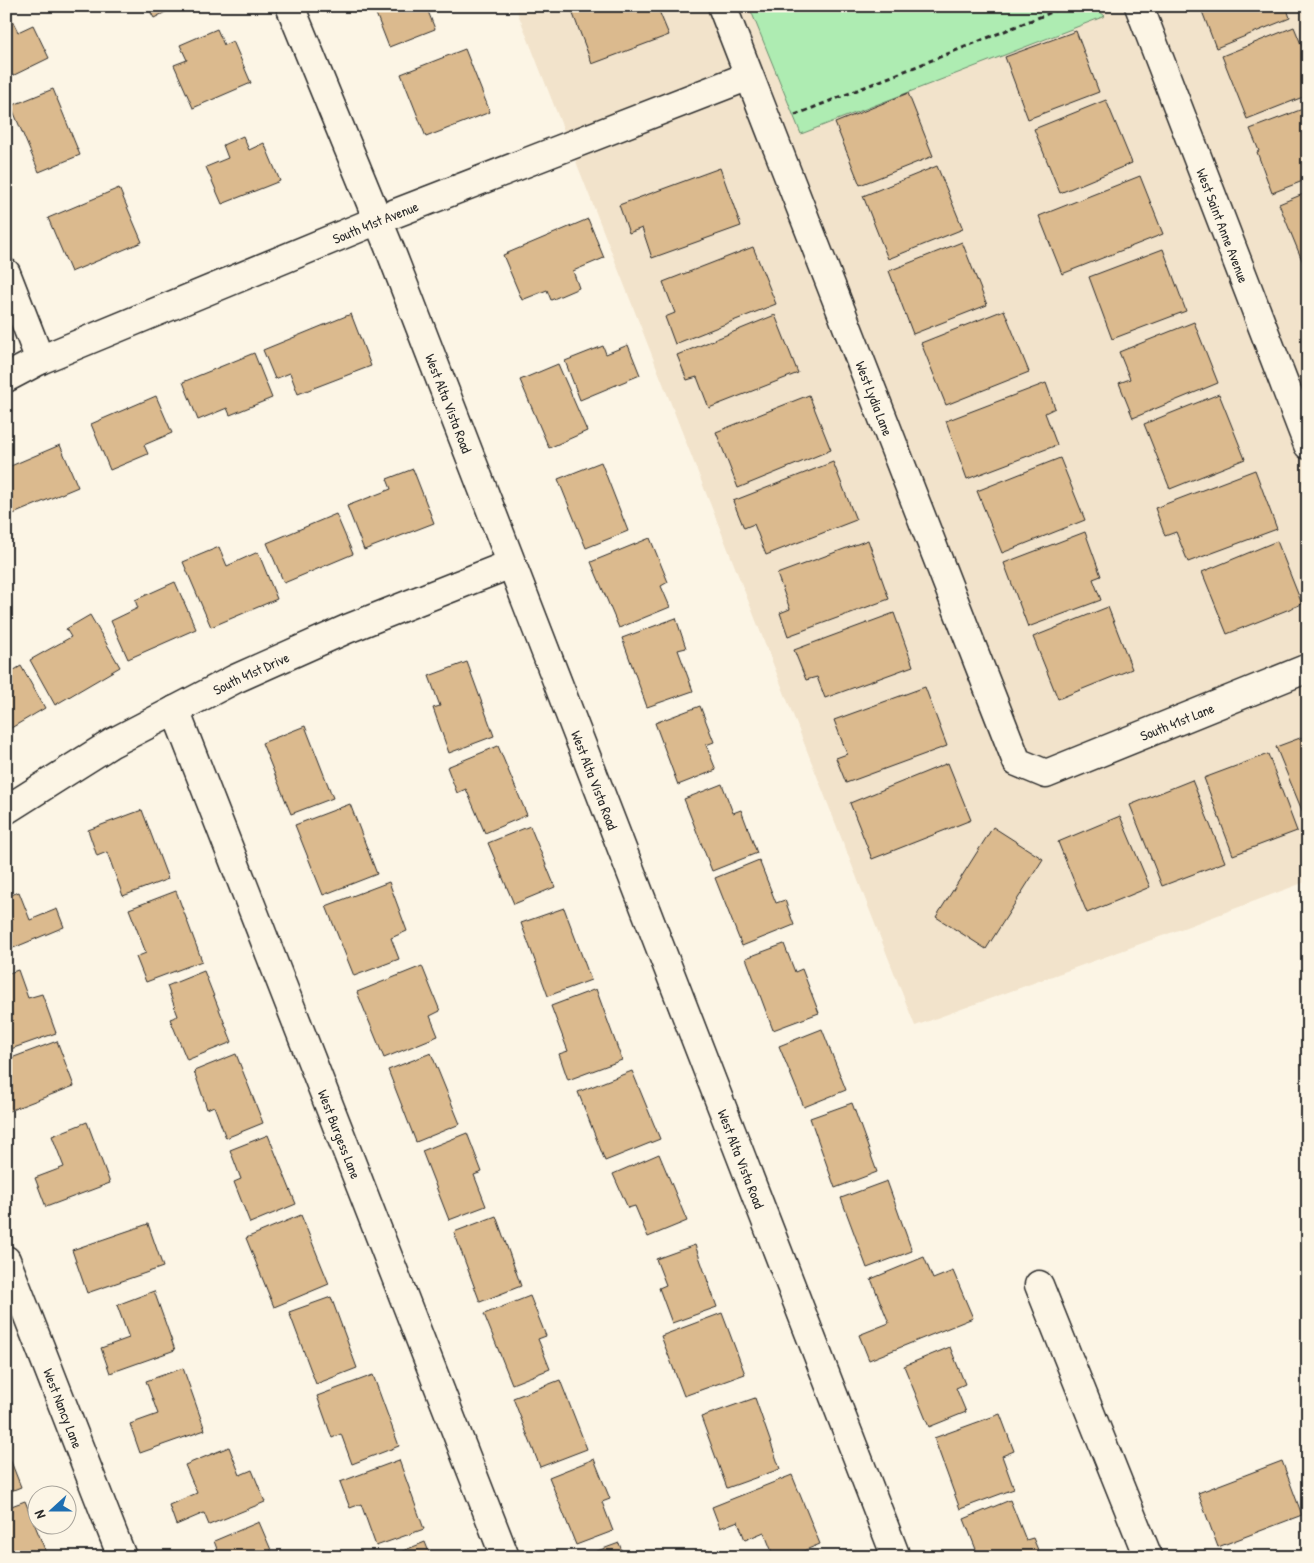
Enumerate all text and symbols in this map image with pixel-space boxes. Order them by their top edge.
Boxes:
street label: West Saint Anne Avenue [1193,165,1254,286]
street label: South 41st Avenue [329,196,421,247]
street label: West Alta Vista Road [422,351,477,456]
street label: West Lydia Lane [852,358,898,439]
street label: South 41st Drive [209,647,292,698]
street label: South 41st Lane [1137,697,1217,745]
street label: West Alta Vista Road [568,728,623,833]
street label: West Burgess Lane [314,1087,366,1182]
street label: West Alta Vista Road [714,1106,770,1211]
street label: West Nancy Lane [40,1365,88,1451]
north arrow [28,1486,78,1536]
text: N [29,1507,50,1522]

